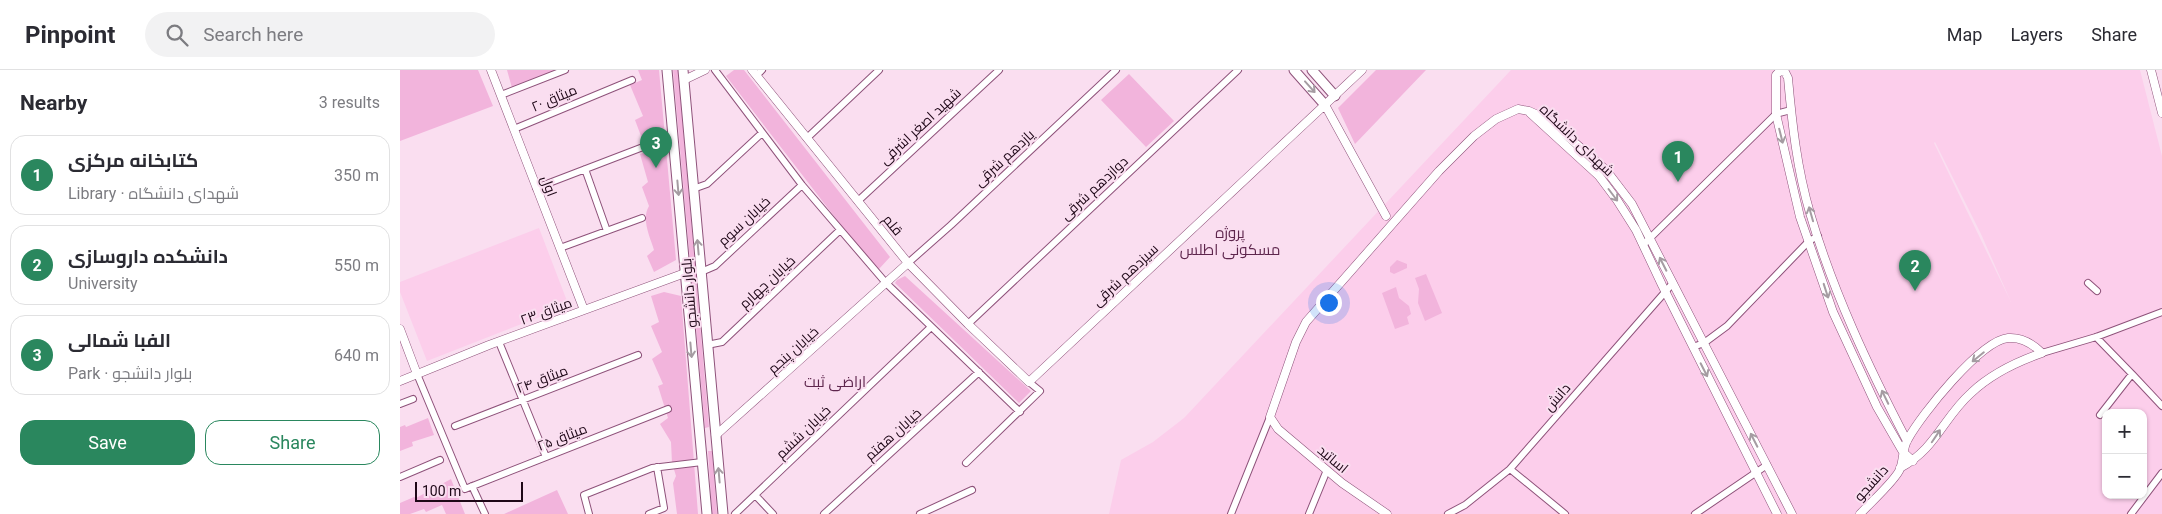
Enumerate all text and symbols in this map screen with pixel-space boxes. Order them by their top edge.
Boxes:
search box [145,12,495,57]
text: Pinpoint [25,21,115,49]
icon: search [163,21,191,49]
text: Search here [203,23,303,46]
text: Map [1947,24,1982,45]
text: Layers [2010,24,2063,45]
text: Share [2091,24,2137,45]
street label: میثاق ۲۰ [529,81,580,116]
one-way arrow [1304,81,1316,94]
street label: شهید اصغر اشرفی [876,84,964,168]
text: Nearby [20,91,87,115]
text: 3 results [319,93,380,112]
street label: شهدای دانشگاه [1537,101,1617,179]
street label: یازدهم شرقی [971,126,1039,191]
pin: 3 [640,127,672,168]
one-way arrow [1777,127,1786,143]
pin: 1 [1662,141,1694,182]
text: کتابخانه مرکزی [68,149,198,172]
street label: دوازدهم شرقی [1057,153,1132,225]
text: 1 [32,166,42,185]
text: 350 m [334,166,379,185]
street label: اول [537,173,560,199]
one-way arrow [673,180,682,196]
text: Library · شهدای دانشگاه [68,184,239,203]
one-way arrow [1607,188,1618,201]
street label: خیابان سوم [715,193,775,251]
one-way arrow [1806,207,1815,223]
street label: قلم [878,211,906,240]
district label: پروژه مسکونی اطلس [1180,224,1280,260]
one-way arrow [694,239,703,255]
street label: سیزدهم شرقی [1089,240,1163,311]
text: دانشکده داروسازی [68,245,228,268]
pin: 2 [1899,250,1931,291]
street label: خیابان چهارم [736,252,800,313]
text: 2 [32,256,42,275]
text: 550 m [334,256,379,275]
street label: بلوار دانشجو [678,257,700,329]
one-way arrow [1658,257,1667,272]
text: University [68,274,138,293]
one-way arrow [1822,283,1831,299]
your location [1316,290,1342,316]
street label: میثاق ۲۳ [518,294,574,329]
street label: خیابان پنجم [765,323,823,378]
text: الفبا شمالی [68,329,171,352]
one-way arrow [686,342,696,358]
text: 3 [32,346,42,365]
text: 640 m [334,346,379,365]
one-way arrow [1972,351,1985,362]
street label: میثاق ۲۴ [514,362,570,397]
one-way arrow [1699,362,1709,377]
text: Park · بلوار دانشجو [68,364,192,383]
district label: اراضی ثبت [804,373,866,392]
street label: دانش [1541,380,1573,414]
one-way arrow [1879,390,1889,405]
street label: خیابان ششم [772,402,835,463]
street label: خیابان هفتم [862,405,926,465]
map controls [2102,409,2147,499]
button: + [2102,409,2147,454]
button: Save [20,420,195,465]
button: Share [205,420,380,465]
street label: میثاق ۲۵ [535,420,589,455]
one-way arrow [1931,430,1941,444]
one-way arrow [1749,432,1759,447]
street label: اساتید [1315,442,1351,476]
button: − [2102,454,2147,499]
street label: دانشجو [1851,462,1891,504]
one-way arrow [715,467,724,483]
scale bar [415,479,522,502]
text: 100 m [422,483,461,499]

